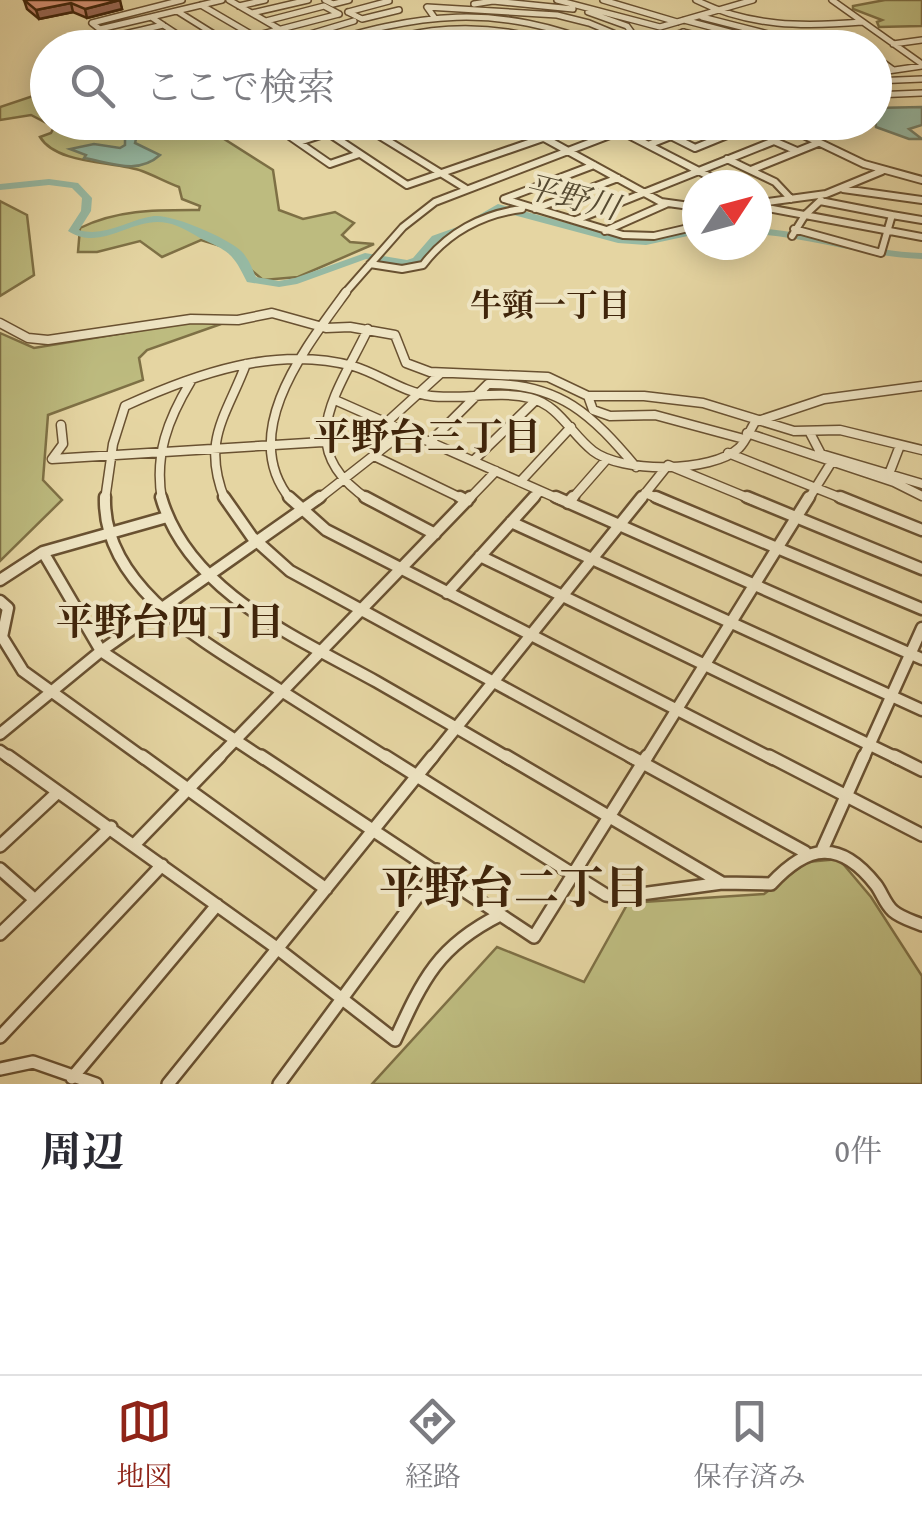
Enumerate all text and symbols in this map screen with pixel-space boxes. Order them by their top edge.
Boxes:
search box [30,30,892,140]
icon: search [65,58,120,113]
text: ここで検索 [145,58,335,114]
water label: 平野川 [520,162,627,232]
north arrow [682,170,772,260]
district label: 牛頸一丁目 [470,281,630,328]
district label: 平野台三丁目 [313,408,541,464]
district label: 平野台四丁目 [56,593,284,649]
district label: 平野台二丁目 [379,854,649,919]
text: 周辺 [40,1120,124,1181]
text: 0件 [835,1127,882,1174]
tab: 地図 [116,1394,172,1496]
tab: 経路 [405,1394,461,1496]
tab: 保存済み [694,1394,806,1496]

